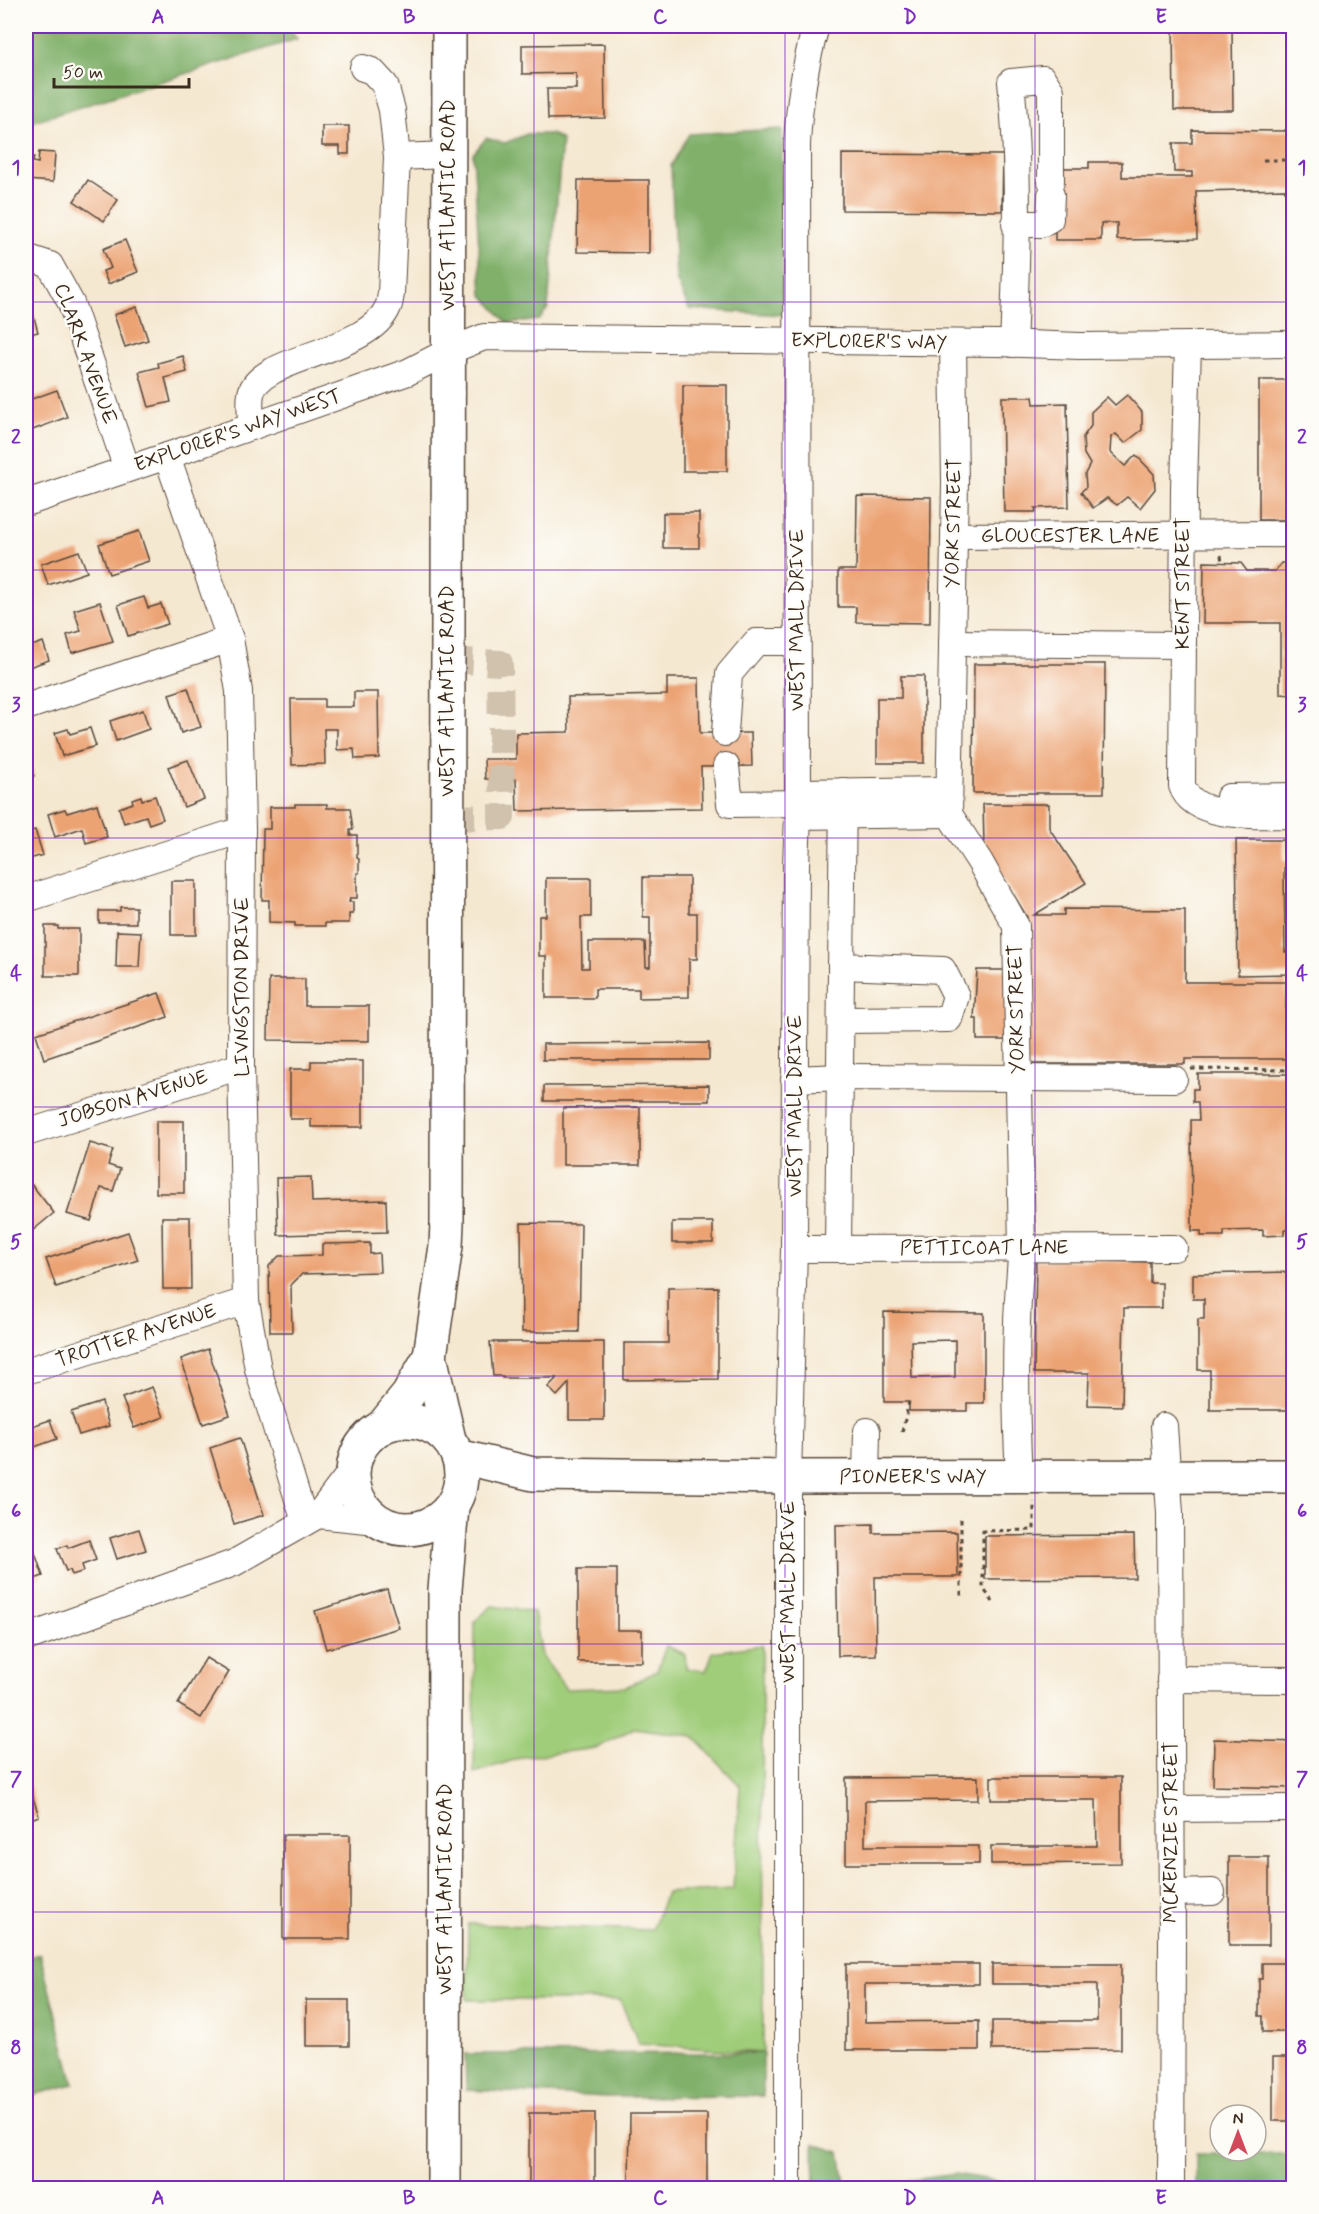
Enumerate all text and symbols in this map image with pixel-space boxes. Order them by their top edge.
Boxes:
text: A [151,4,165,31]
text: B [403,4,416,31]
text: C [653,4,668,31]
text: D [903,4,917,31]
text: E [1155,4,1167,31]
scale bar [54,51,189,89]
text: 50 m [63,61,103,85]
street label: WEST ATLANTIC ROAD [435,99,462,311]
text: 1 [12,155,20,182]
text: 1 [1298,155,1306,182]
street label: CLARK AVENUE [47,280,123,428]
street label: EXPLORER'S WAY [791,327,947,357]
street label: EXPLORER'S WAY WEST [131,383,345,479]
text: 2 [11,424,21,451]
text: 2 [1297,424,1307,451]
street label: YORK STREET [939,458,969,588]
street label: KENT STREET [1170,516,1197,650]
street label: GLOUCESTER LANE [981,523,1159,550]
street label: WEST MALL DRIVE [784,529,811,711]
street label: WEST ATLANTIC ROAD [434,585,461,797]
text: 3 [11,692,21,719]
text: 3 [1297,692,1307,719]
street label: LIVNGSTON DRIVE [229,897,256,1077]
street label: YORK STREET [1002,944,1032,1074]
text: 4 [10,961,22,988]
text: 4 [1296,961,1308,988]
street label: WEST MALL DRIVE [782,1015,809,1197]
street label: JOBSON AVENUE [55,1063,211,1135]
text: 5 [10,1229,22,1256]
text: 5 [1296,1229,1308,1256]
street label: PETTICOAT LANE [900,1235,1068,1262]
street label: TROTTER AVENUE [52,1297,220,1375]
street label: PIONEER'S WAY [839,1464,987,1491]
text: 6 [11,1498,21,1525]
text: 6 [1297,1498,1307,1525]
street label: WEST MALL DRIVE [775,1501,802,1683]
street label: MCKENZIE STREET [1158,1741,1185,1923]
text: 7 [10,1766,22,1793]
text: 7 [1296,1766,1308,1793]
street label: WEST ATLANTIC ROAD [432,1783,459,1995]
text: 8 [10,2035,22,2062]
text: 8 [1296,2035,1308,2062]
north arrow [1208,2103,1268,2163]
text: N [1233,2109,1243,2130]
text: A [151,2185,165,2212]
text: B [403,2185,416,2212]
text: C [653,2185,668,2212]
text: D [903,2185,917,2212]
text: E [1155,2185,1167,2212]

